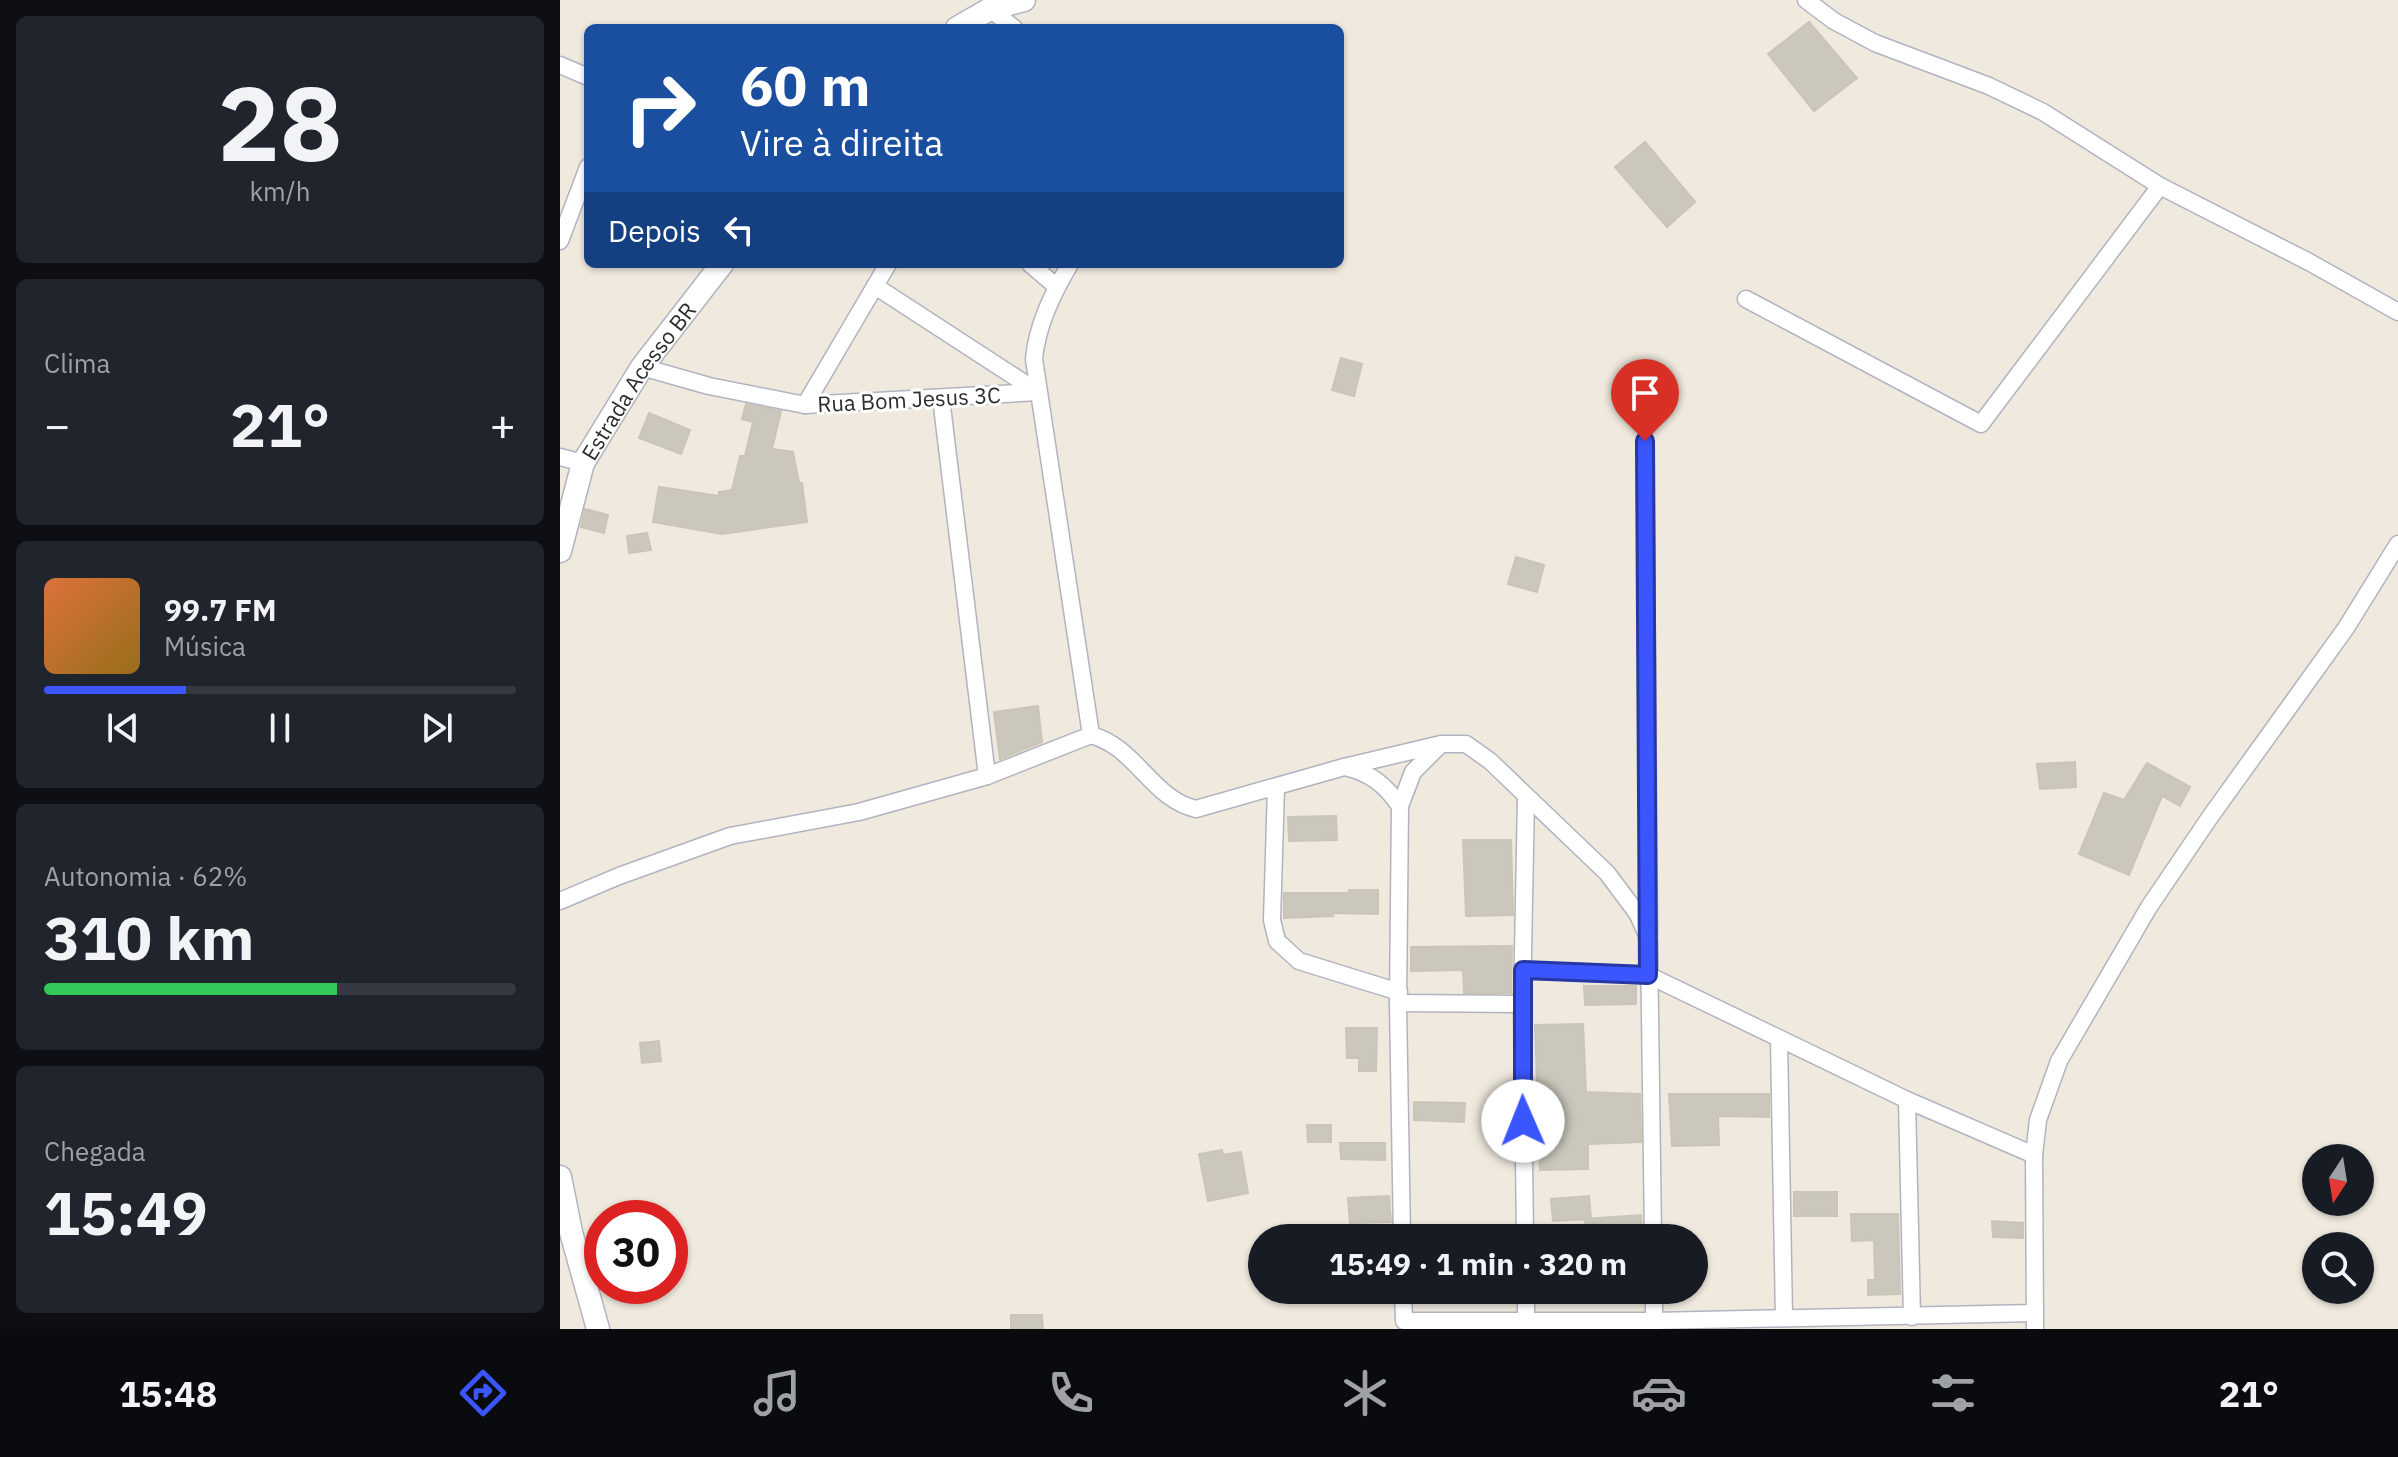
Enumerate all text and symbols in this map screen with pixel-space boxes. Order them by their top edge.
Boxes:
text: 60 m [740,49,870,121]
text: 28 [218,54,342,190]
icon: right [608,56,712,160]
text: Vire à direita [740,119,943,166]
text: km/h [249,174,311,208]
icon: left [717,208,761,252]
text: Depois [608,211,701,250]
street label: Estrada Acesso BR [574,296,702,465]
text: Clima [44,346,110,380]
pin [1611,359,1679,441]
icon: arrive [1623,371,1667,415]
street label: Rua Bom Jesus 3C [816,380,1002,418]
text: 21° [230,385,330,464]
text: − [44,396,70,453]
text: + [490,396,516,453]
text: 99.7 FM [164,590,277,629]
text: Música [164,629,246,663]
icon: previous [101,706,145,750]
icon: pause [258,706,302,750]
icon: next [415,706,459,750]
text: Autonomia · 62% [44,859,247,893]
text: 310 km [44,898,254,977]
position arrow [1481,1079,1565,1163]
text: Chegada [44,1134,146,1168]
north arrow [2302,1144,2374,1216]
map controls [2302,1144,2374,1304]
text: 15:49 [44,1173,208,1252]
speed limit sign: 30 [584,1200,688,1304]
button: search [2302,1232,2374,1304]
text: 15:49 · 1 min · 320 m [1329,1244,1627,1283]
icon: directions [455,1365,511,1421]
icon: music [749,1365,805,1421]
icon: phone [1043,1365,1099,1421]
icon: climate [1337,1365,1393,1421]
icon: car [1631,1365,1687,1421]
icon: filters [1925,1365,1981,1421]
text: 15:48 [119,1370,217,1417]
text: 21° [2219,1370,2279,1417]

